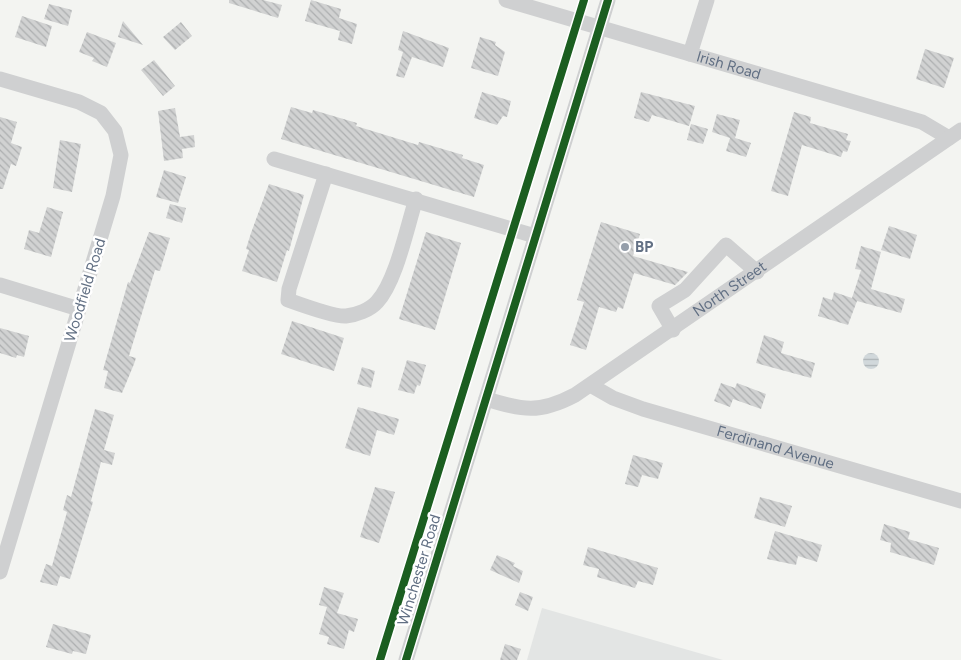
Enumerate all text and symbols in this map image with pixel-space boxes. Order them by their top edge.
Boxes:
street label: Irish Road [694,47,763,83]
street label: Woodfield Road [61,236,109,344]
place label: BP [635,238,653,256]
marker: BP [619,241,631,253]
street label: North Street [689,257,770,320]
street label: Ferdinand Avenue [715,422,836,473]
street label: Winchester Road [394,512,444,628]

